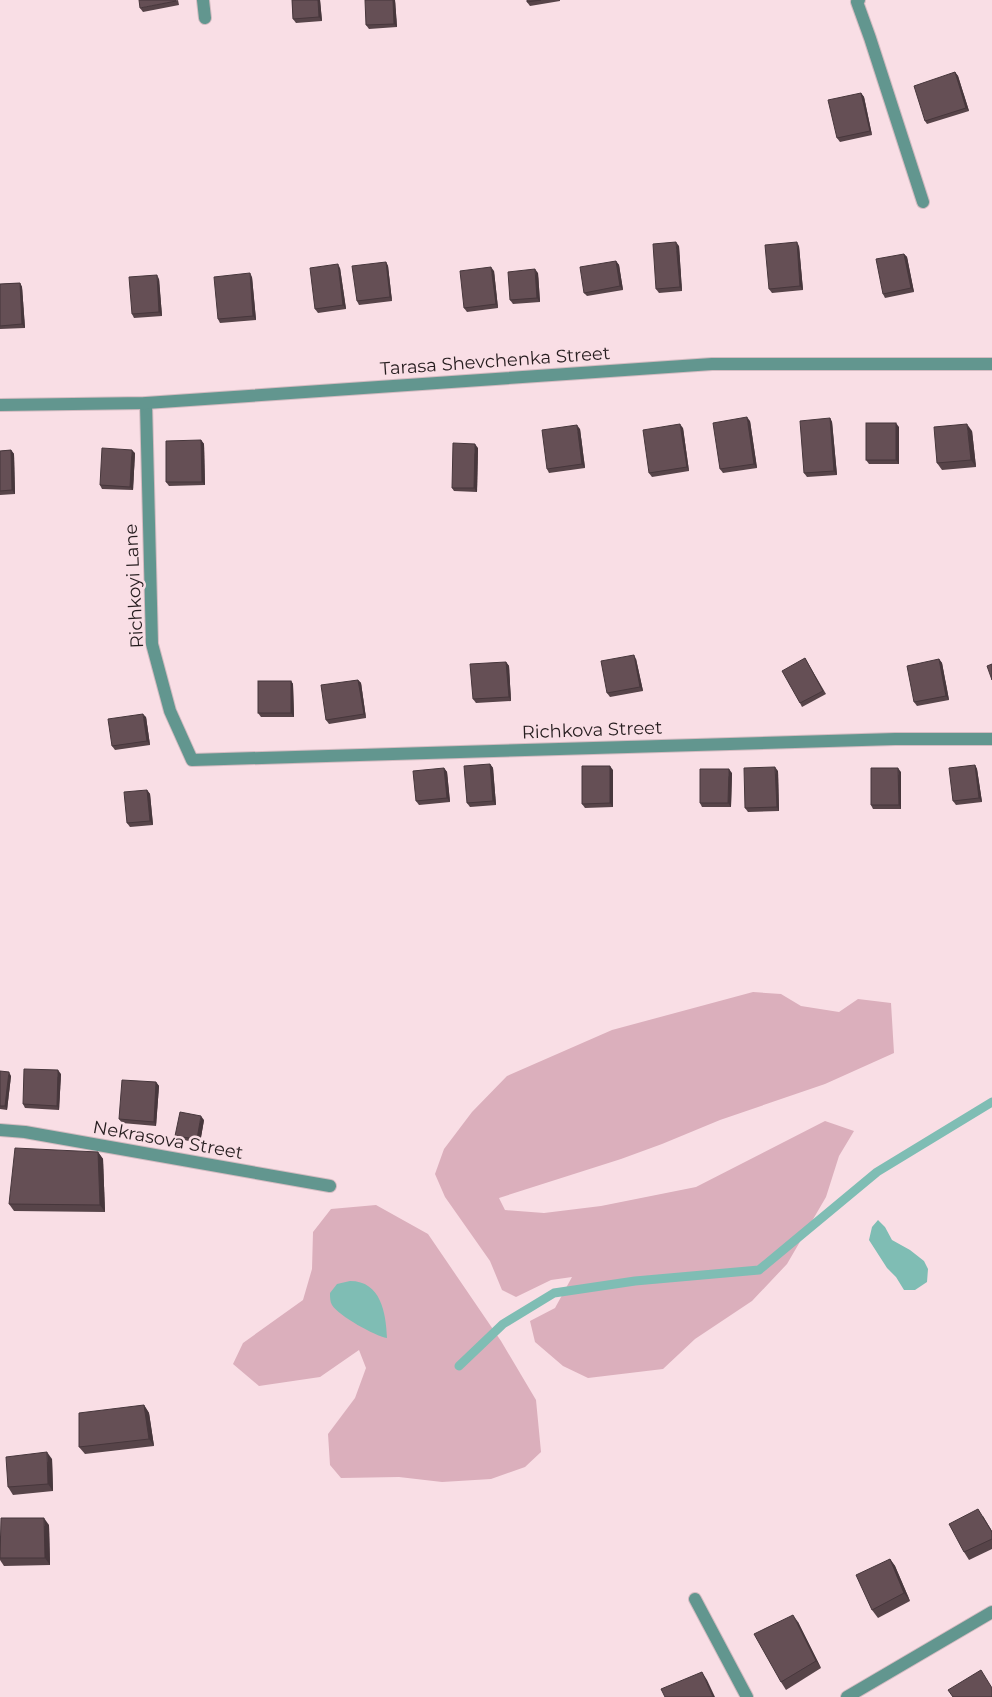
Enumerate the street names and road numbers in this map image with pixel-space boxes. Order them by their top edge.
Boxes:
street label: Tarasa Shevchenka Street [379,342,611,380]
street label: Richkoyi Lane [120,523,148,649]
street label: Richkova Street [521,717,663,743]
street label: Nekrasova Street [91,1116,245,1164]

